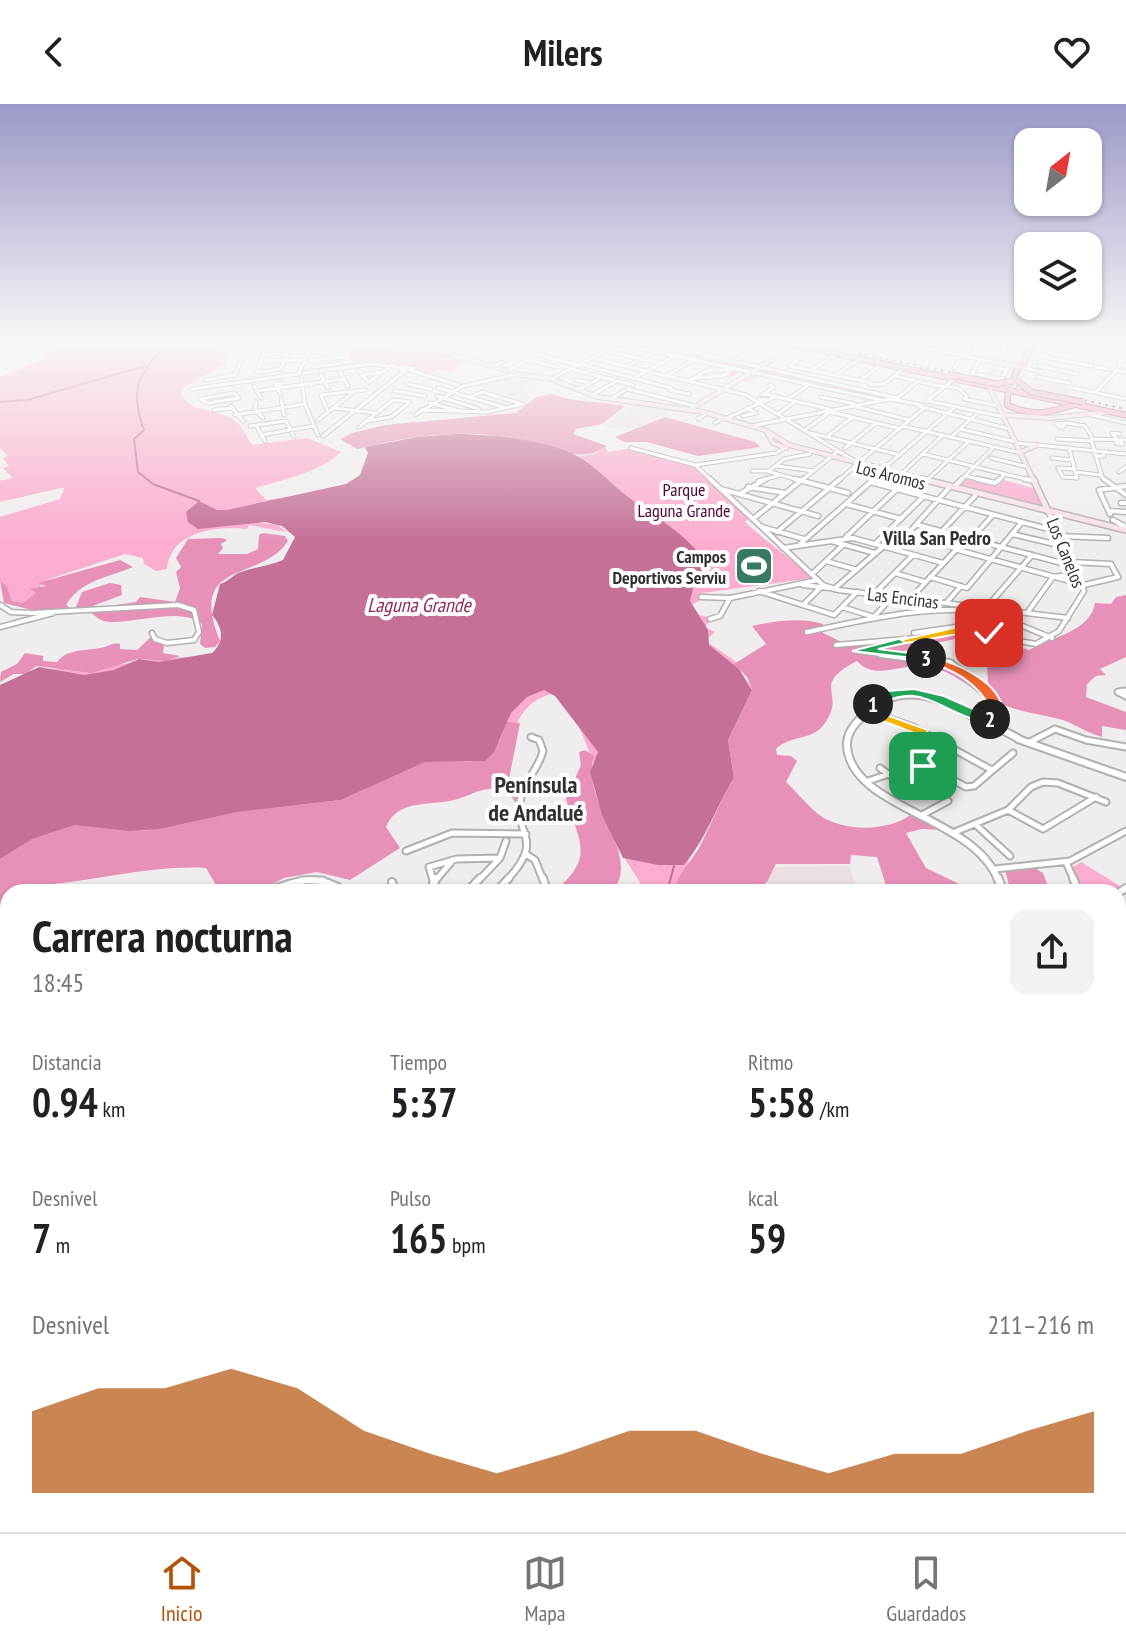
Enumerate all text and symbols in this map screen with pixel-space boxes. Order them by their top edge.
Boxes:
text: Milers [523,29,603,76]
icon: back [32,30,76,74]
icon: heart [1050,30,1094,74]
north arrow [1014,128,1102,216]
map controls [1014,128,1102,320]
button: layers [1014,232,1102,320]
street label: Los Aromos [854,455,928,495]
park label: Parque Laguna Grande [637,478,731,522]
street label: Los Canelos [1042,515,1090,591]
district label: Villa San Pedro [882,525,991,551]
place label: Campos Deportivos Serviu [612,545,726,589]
sports icon: Campos Deportivos Serviu [733,545,775,587]
street label: Las Encinas [866,582,940,614]
water label: Laguna Grande [367,592,472,618]
pin [955,599,1023,667]
icon: check [967,611,1011,655]
pin: 3 [906,638,946,678]
text: 3 [921,644,931,672]
pin: 1 [853,684,893,724]
text: 1 [868,690,878,718]
pin: 2 [970,699,1010,739]
text: 2 [985,705,995,733]
pin [889,732,957,800]
icon: arrive [901,744,945,788]
district label: Península de Andalué [488,769,584,828]
text: Carrera nocturna [32,907,293,964]
button: share [1010,910,1094,994]
text: 18:45 [32,966,84,999]
text: Distancia [32,1048,102,1076]
text: Tiempo [390,1048,447,1076]
text: Ritmo [748,1048,793,1076]
text: 0.94 [32,1076,98,1128]
text: 5:37 [390,1076,457,1128]
text: 5:58 [748,1076,815,1128]
text: km [98,1095,125,1123]
text: /km [815,1095,849,1123]
text: Desnivel [32,1184,97,1212]
text: Pulso [390,1184,431,1212]
text: kcal [748,1184,778,1212]
text: 7 [32,1212,51,1264]
text: 165 [390,1212,447,1264]
text: 59 [748,1212,786,1264]
text: m [51,1231,70,1259]
text: bpm [447,1231,485,1259]
text: Desnivel [32,1308,109,1341]
text: 211–216 m [988,1308,1094,1341]
tab: Inicio [160,1551,204,1627]
tab: Mapa [523,1551,567,1627]
tab: Guardados [886,1551,966,1627]

